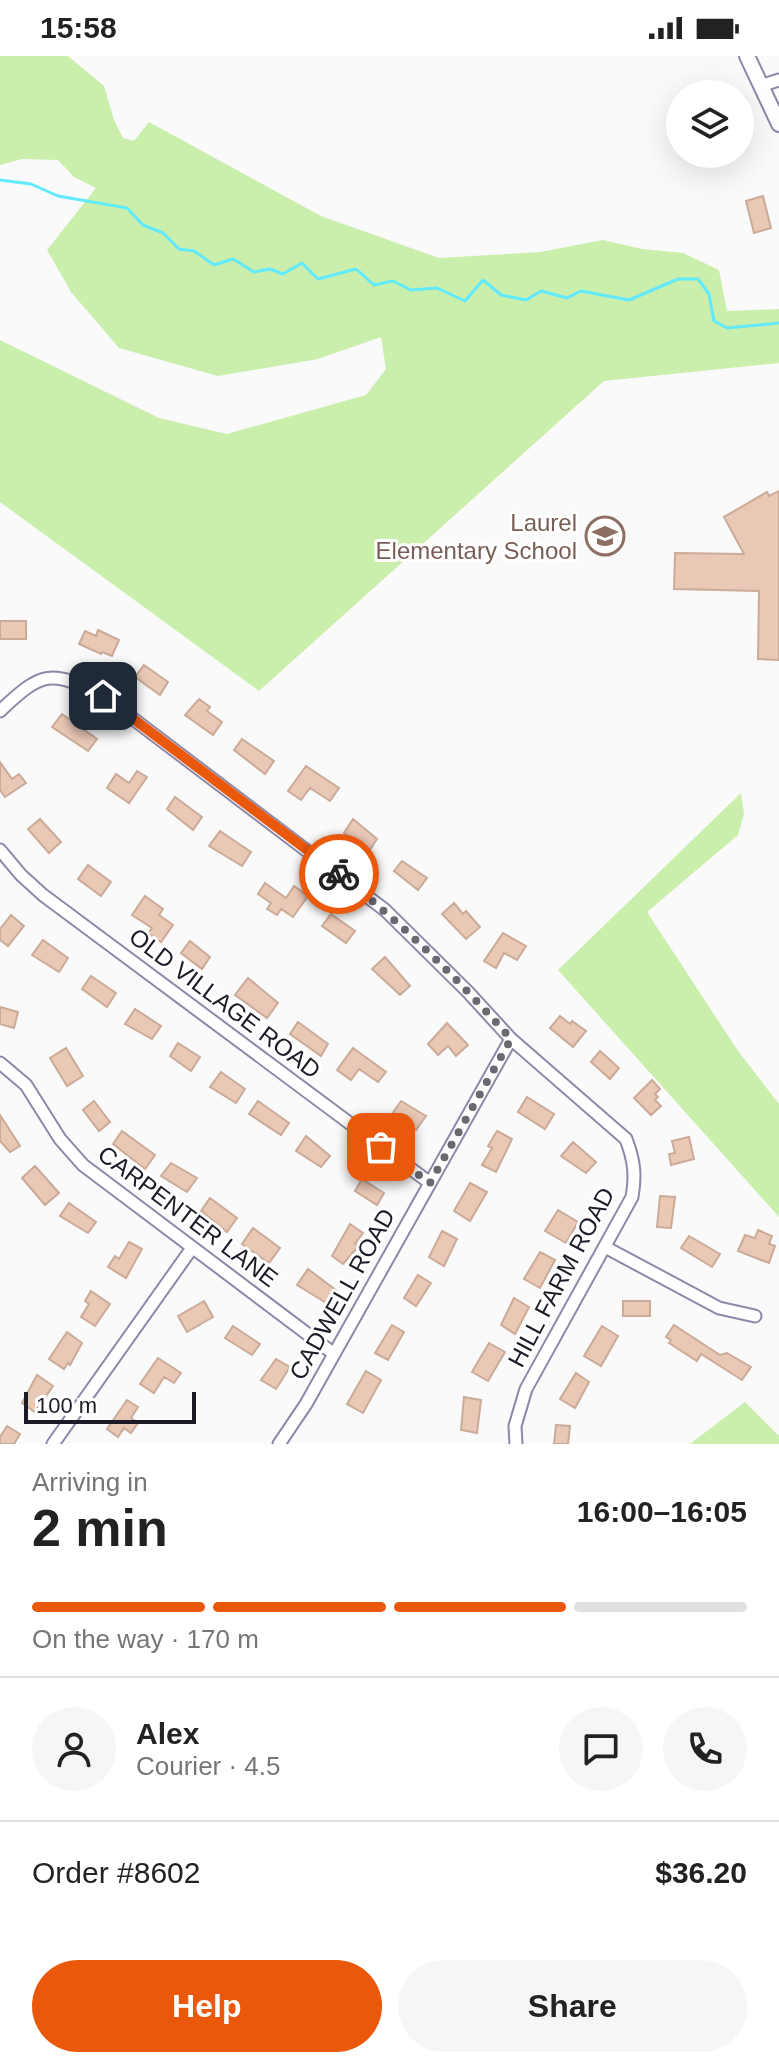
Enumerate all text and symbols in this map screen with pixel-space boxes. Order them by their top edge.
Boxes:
text: 15:58 [40,11,117,44]
map controls [666,80,754,168]
button: layers [666,80,754,168]
place label: Laurel Elementary School [376,509,577,564]
school or university icon: Laurel Elementary School [584,515,626,557]
pin [69,662,137,730]
icon: home [81,674,125,718]
courier [299,834,379,914]
icon: bike [317,852,361,896]
street label: OLD VILLAGE ROAD [124,922,326,1084]
pin [347,1113,415,1181]
icon: bag [359,1125,403,1169]
street label: CARPENTER LANE [93,1140,283,1292]
street label: HILL FARM ROAD [502,1183,620,1371]
street label: CADWELL ROAD [284,1204,400,1384]
scale bar [24,1388,196,1424]
text: 100 m [36,1393,97,1418]
text: Arriving in [32,1467,148,1497]
text: 16:00–16:05 [577,1495,747,1528]
text: 2 min [32,1499,168,1557]
text: On the way · 170 m [32,1624,259,1654]
button: person [32,1707,116,1791]
button: chat [559,1707,643,1791]
button: phone [663,1707,747,1791]
text: Alex [136,1717,199,1750]
text: Courier · 4.5 [136,1751,281,1781]
text: Order #8602 [32,1856,200,1889]
text: $36.20 [655,1856,747,1889]
button: Help [32,1960,382,2052]
button: Share [398,1960,747,2052]

